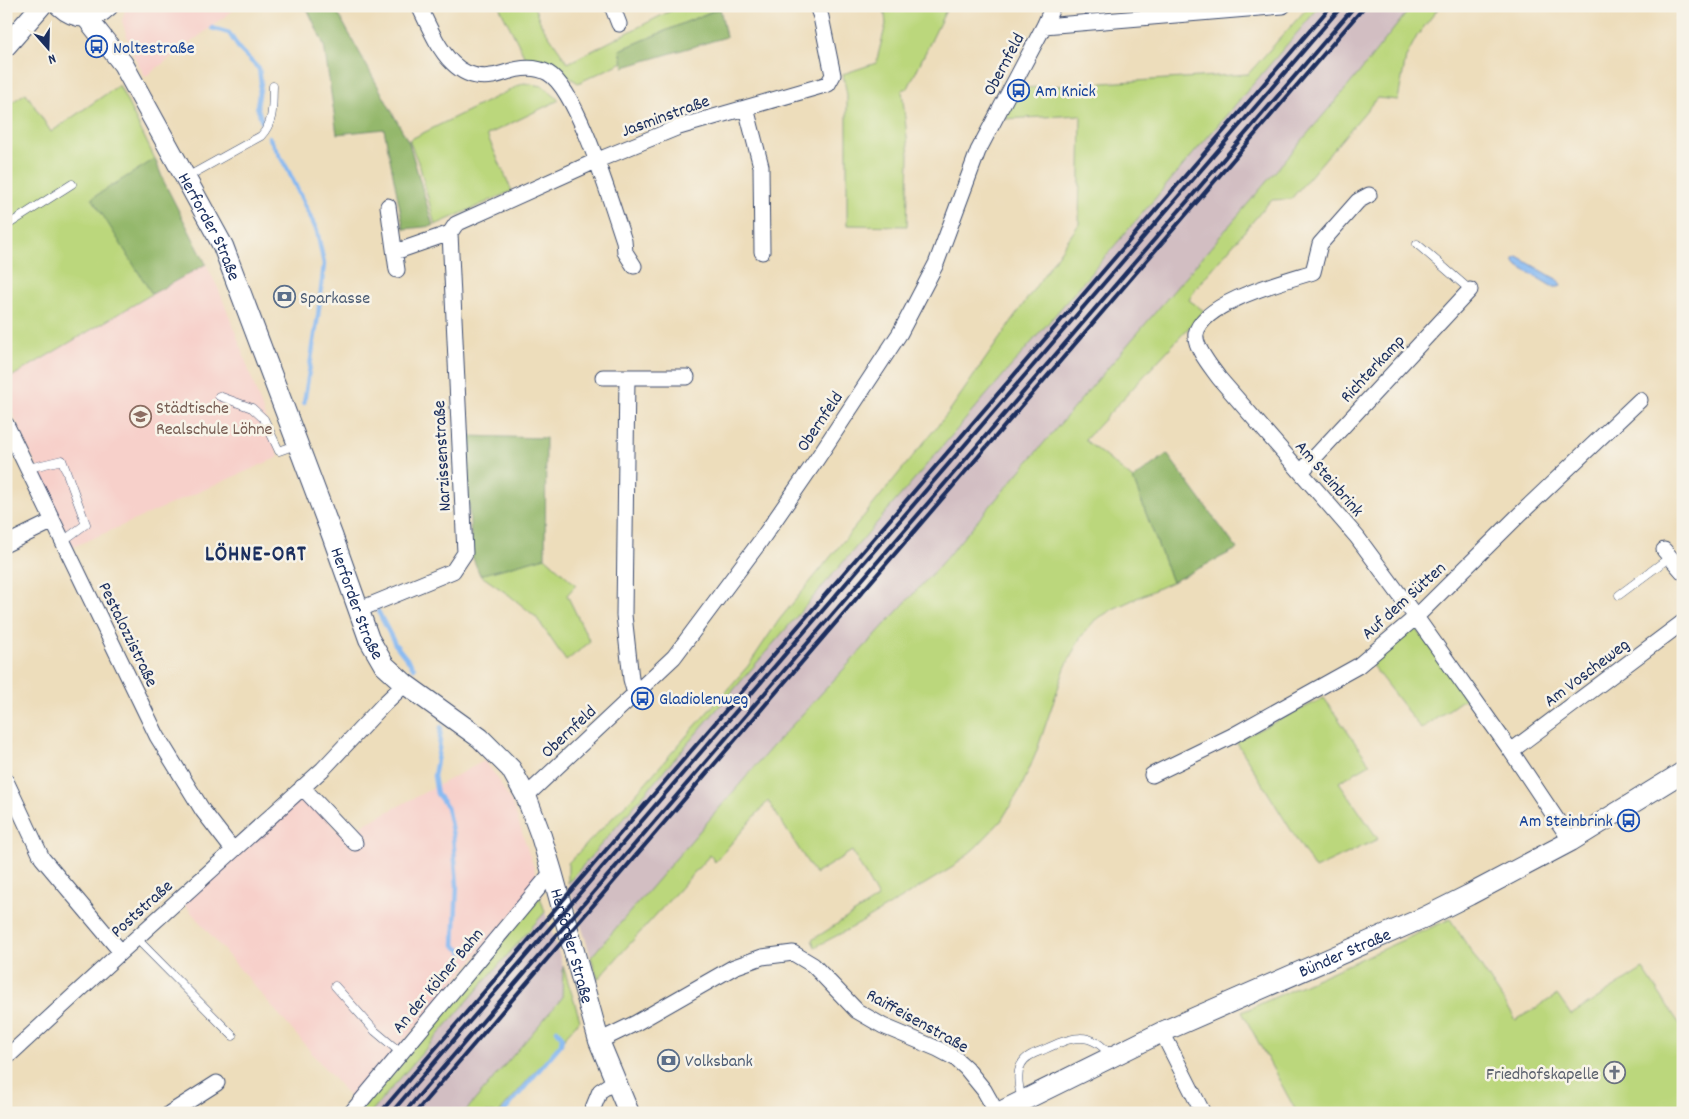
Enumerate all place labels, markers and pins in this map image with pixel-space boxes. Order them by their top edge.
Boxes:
bus stop icon: Noltestraße [85,35,109,59]
place label: Noltestraße [113,37,195,62]
bus stop icon: Am Knick [1007,78,1031,102]
place label: Am Knick [1035,80,1096,105]
bank icon: Sparkasse [272,285,296,309]
place label: Sparkasse [300,287,370,312]
place label: Städtische Realschule Löhne [156,397,272,443]
school or university icon: Städtische Realschule Löhne [128,405,152,429]
bus stop icon: Gladiolenweg [631,686,655,710]
place label: Gladiolenweg [659,688,749,713]
bus stop icon: Am Steinbrink [1617,808,1641,832]
place label: Am Steinbrink [1519,810,1613,835]
bank icon: Volksbank [657,1048,681,1072]
place label: Volksbank [685,1050,753,1075]
church icon: Friedhofskapelle [1603,1061,1627,1085]
place label: Friedhofskapelle [1486,1063,1599,1088]

